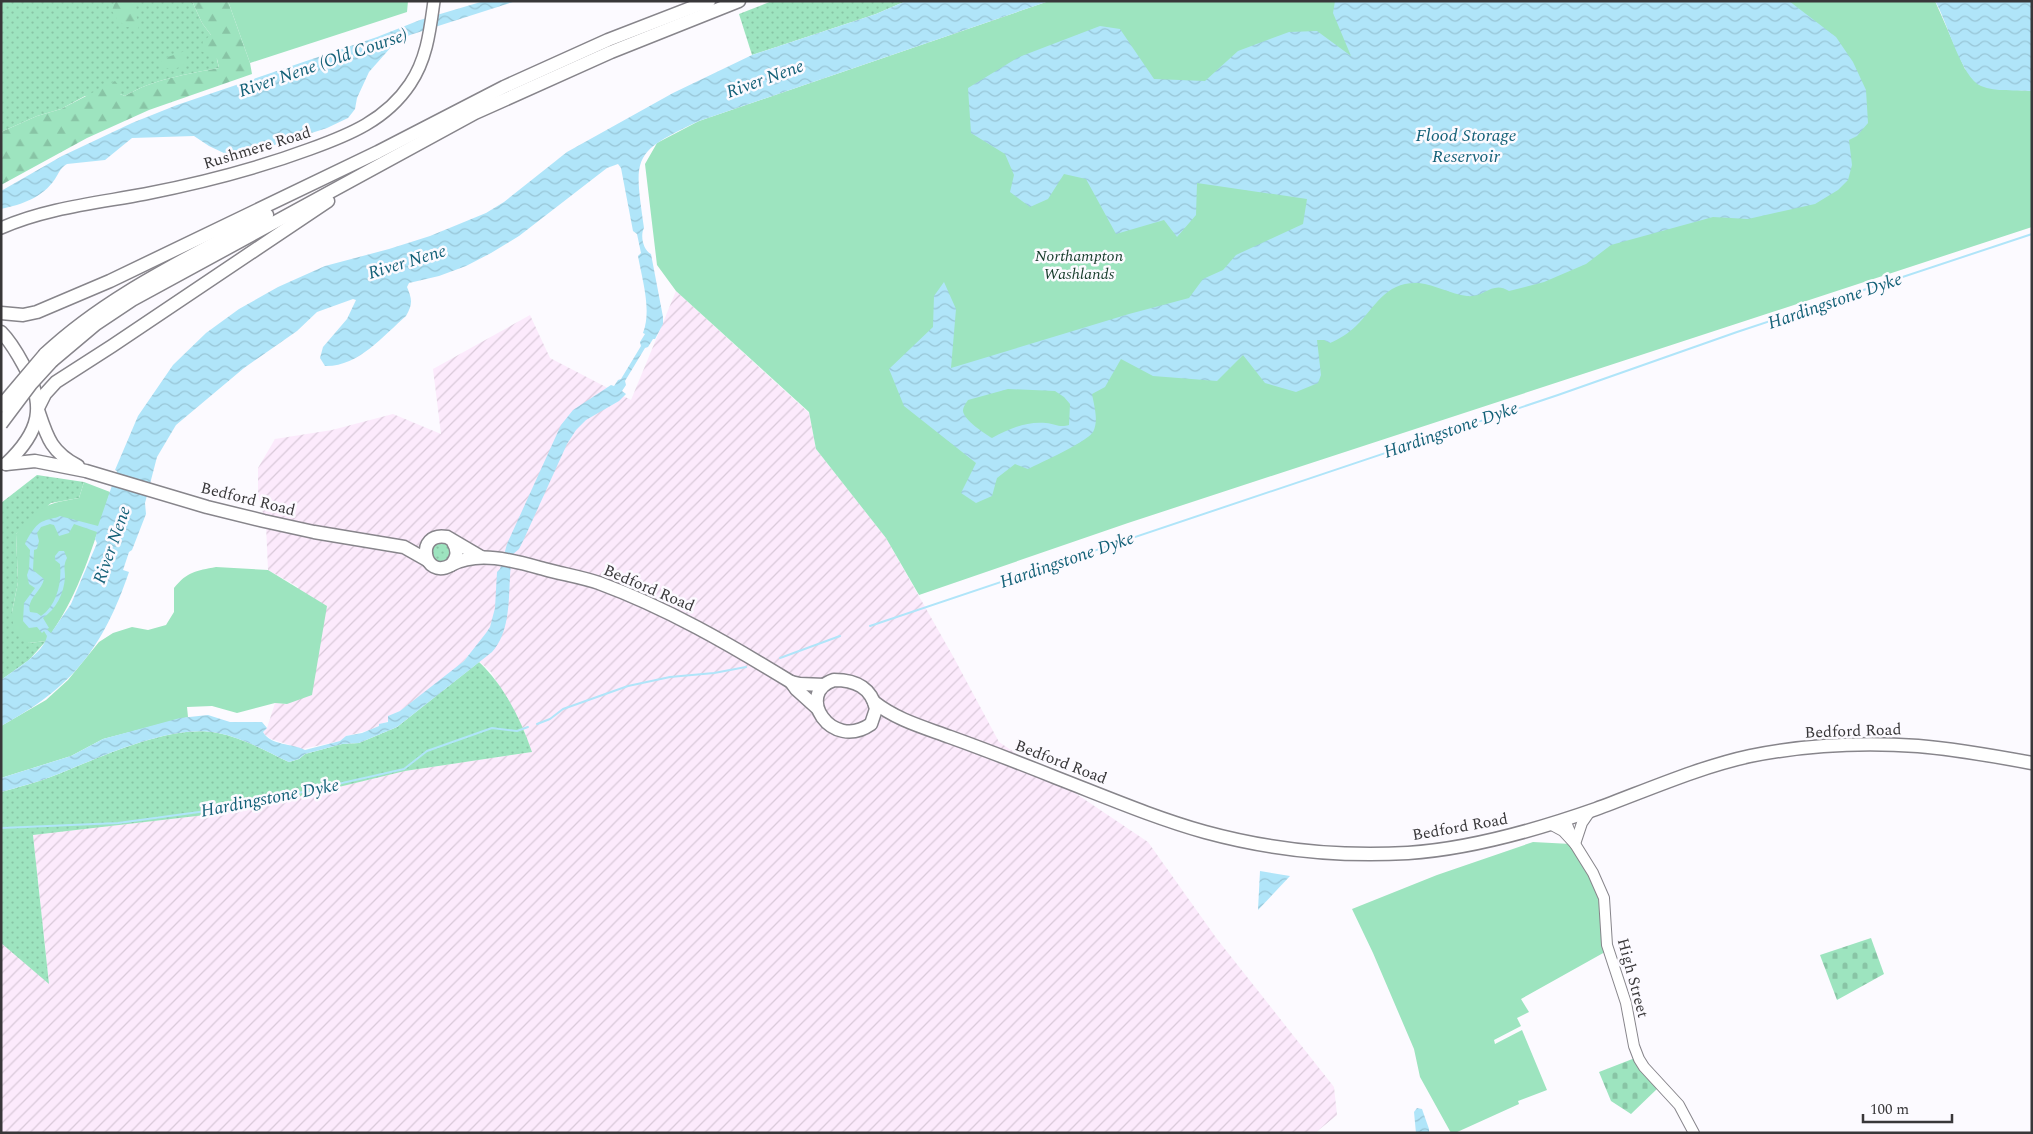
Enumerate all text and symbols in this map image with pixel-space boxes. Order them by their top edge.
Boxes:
water label: River Nene (Old Course) [235,21,411,105]
water label: River Nene [722,52,808,106]
street label: Rushmere Road [200,120,314,176]
water label: Flood Storage Reservoir [1416,122,1517,170]
water label: River Nene [364,237,450,287]
park label: Northampton Washlands [1035,244,1124,286]
water label: Hardingstone Dyke [1764,265,1906,337]
water label: Hardingstone Dyke [1380,394,1522,466]
street label: Bedford Road [198,476,298,522]
water label: River Nene [86,502,138,588]
water label: Hardingstone Dyke [996,524,1138,596]
street label: Bedford Road [600,558,698,618]
street label: Bedford Road [1804,717,1902,745]
street label: Bedford Road [1011,733,1111,791]
water label: Hardingstone Dyke [198,771,342,825]
street label: Bedford Road [1410,807,1510,847]
street label: High Street [1611,935,1655,1021]
scale bar [1863,1092,1952,1124]
text: 100 m [1870,1098,1909,1121]

